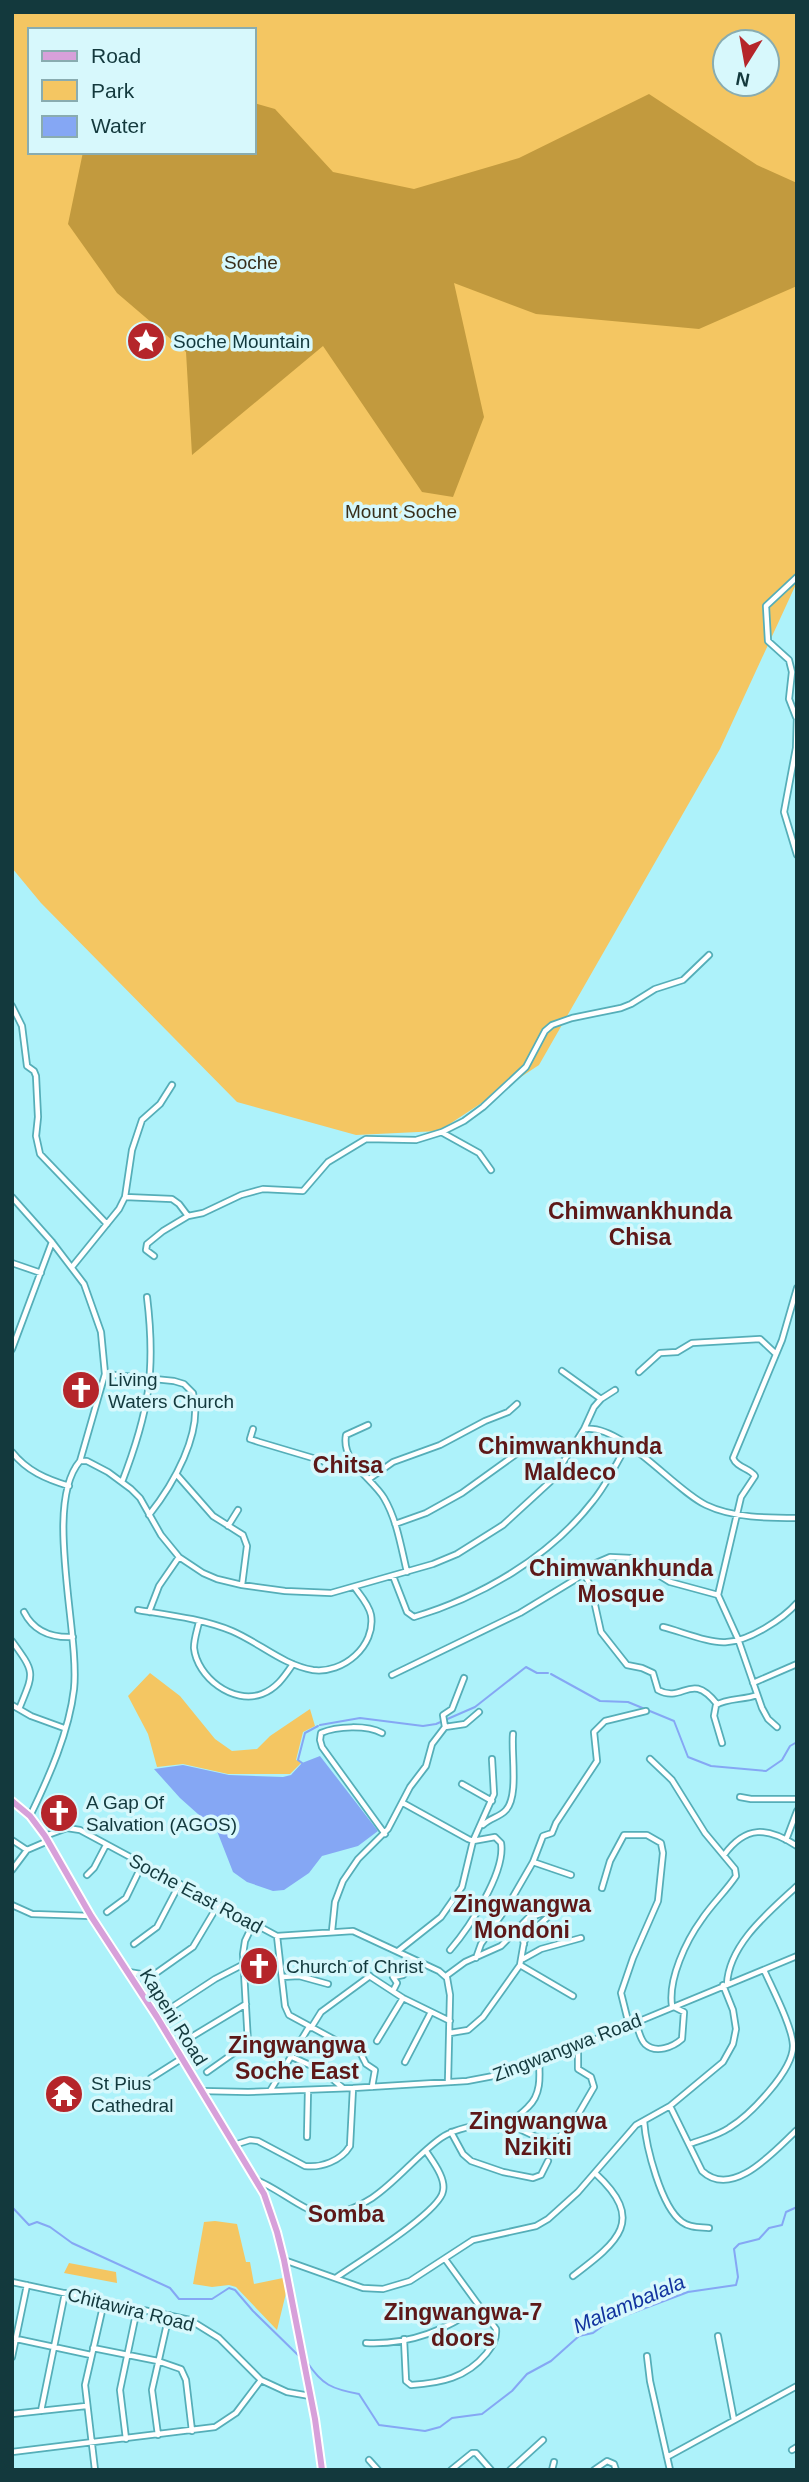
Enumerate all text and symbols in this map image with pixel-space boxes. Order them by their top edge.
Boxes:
legend [28,28,256,154]
north arrow [711,28,781,98]
text: Road [91,44,141,67]
text: N [734,68,752,91]
text: Park [91,79,135,102]
text: Water [91,114,146,137]
park label: Soche [224,252,278,273]
place icon: Soche Mountain [125,320,167,362]
place label: Soche Mountain [173,331,310,352]
park label: Mount Soche [345,501,457,522]
district label: Chimwankhunda Chisa [548,1198,732,1250]
church icon: Living Waters Church [60,1369,102,1411]
place label: Living Waters Church [108,1369,234,1412]
district label: Chimwankhunda Maldeco [478,1433,662,1485]
district label: Chitsa [313,1452,383,1478]
district label: Chimwankhunda Mosque [529,1555,713,1607]
church icon: A Gap Of Salvation (AGOS) [38,1792,80,1834]
place label: A Gap Of Salvation (AGOS) [86,1792,237,1835]
street label: Soche East Road [126,1849,266,1937]
district label: Zingwangwa Mondoni [453,1891,591,1943]
church icon: Church of Christ [238,1945,280,1987]
place label: Church of Christ [286,1956,424,1977]
street label: Kapeni Road [136,1965,212,2069]
street label: Zingwangwa Road [490,2009,644,2085]
district label: Zingwangwa Soche East [228,2032,366,2084]
temple icon: St Pius Cathedral [43,2073,85,2115]
place label: St Pius Cathedral [91,2073,173,2116]
district label: Zingwangwa Nzikiti [469,2108,607,2160]
district label: Somba [308,2201,385,2227]
water label: Malambalala [570,2270,688,2337]
street label: Chitawira Road [65,2284,196,2335]
district label: Zingwangwa-7 doors [384,2299,542,2351]

